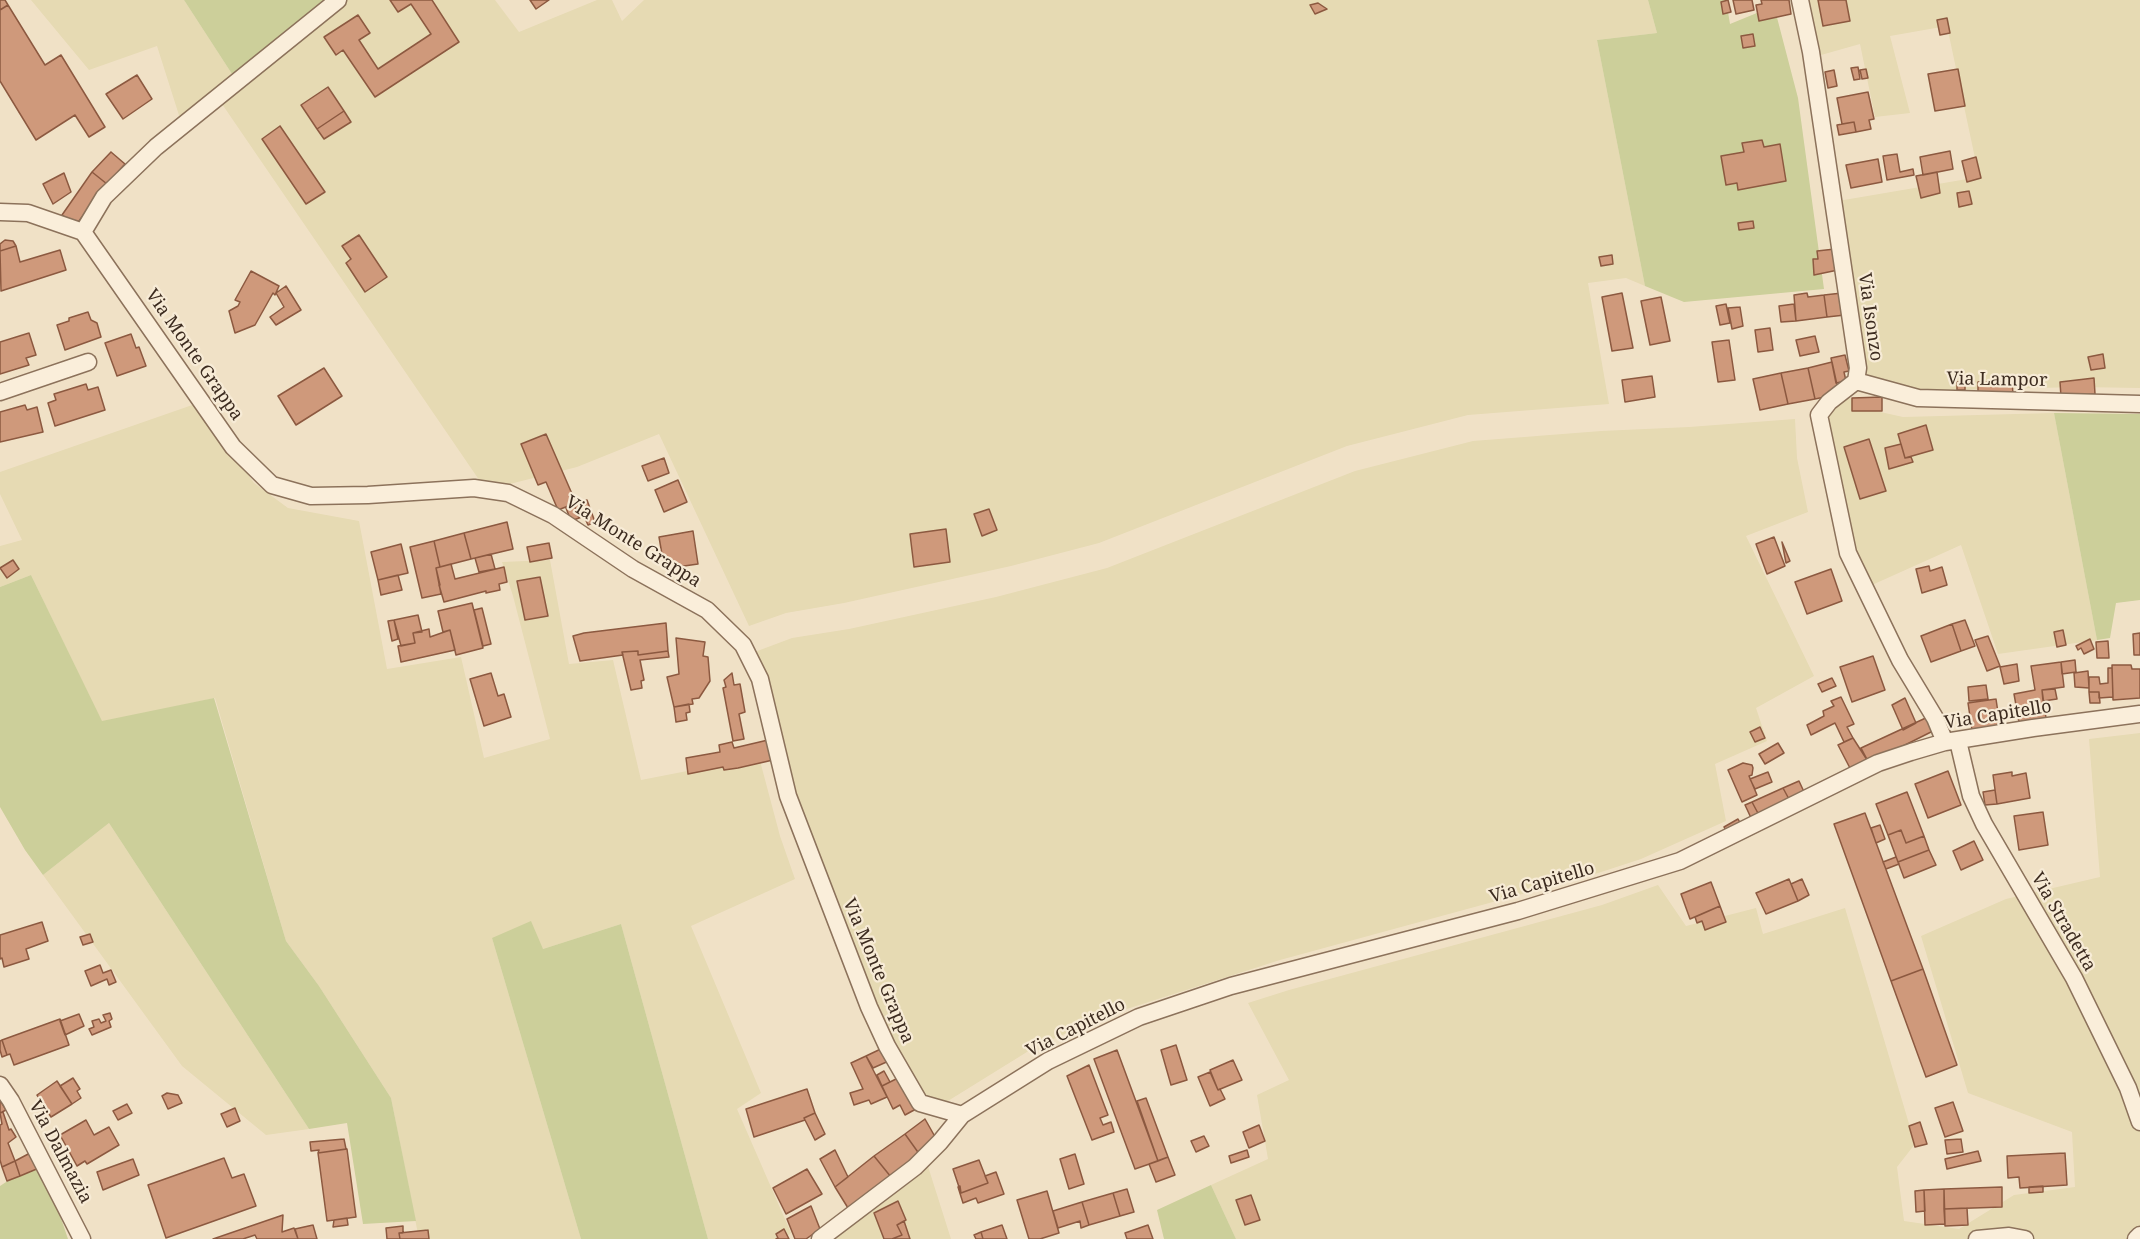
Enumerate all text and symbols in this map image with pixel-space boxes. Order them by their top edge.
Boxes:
street label: Via Isonzo [1853,271,1887,363]
street label: Via Monte Grappa [141,285,247,425]
street label: Via Lampor [1946,368,2048,392]
street label: Via Monte Grappa [561,492,705,592]
street label: Via Capitello [1943,696,2053,734]
street label: Via Capitello [1487,858,1597,908]
street label: Via Stradetta [2026,869,2100,975]
street label: Via Monte Grappa [838,895,918,1047]
street label: Via Capitello [1023,994,1129,1062]
street label: Via Dalmazia [24,1097,96,1207]

